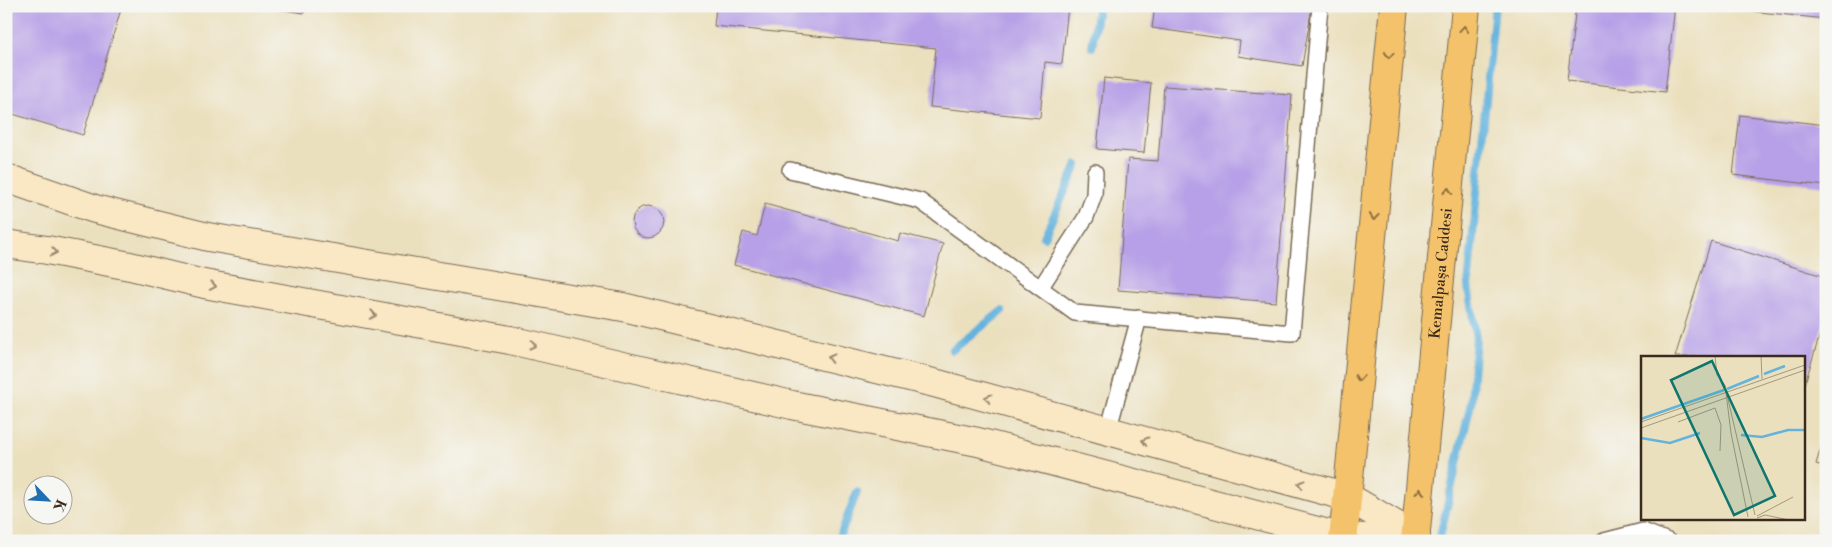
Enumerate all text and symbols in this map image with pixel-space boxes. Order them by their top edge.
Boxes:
one-way arrow [1458,25,1469,33]
one-way arrow [1384,51,1395,59]
one-way arrow [1443,187,1454,195]
street label: Kemalpaşa Caddesi [1425,207,1457,339]
one-way arrow [1369,213,1380,221]
one-way arrow [50,246,59,256]
one-way arrow [209,280,218,290]
one-way arrow [369,309,378,319]
one-way arrow [528,339,537,350]
one-way arrow [826,353,835,364]
inset map [1641,356,1804,520]
one-way arrow [1354,375,1365,383]
one-way arrow [984,393,993,404]
one-way arrow [1140,436,1149,447]
north arrow [22,474,72,524]
one-way arrow [1297,479,1306,490]
one-way arrow [1414,488,1425,496]
text: K [48,496,69,515]

